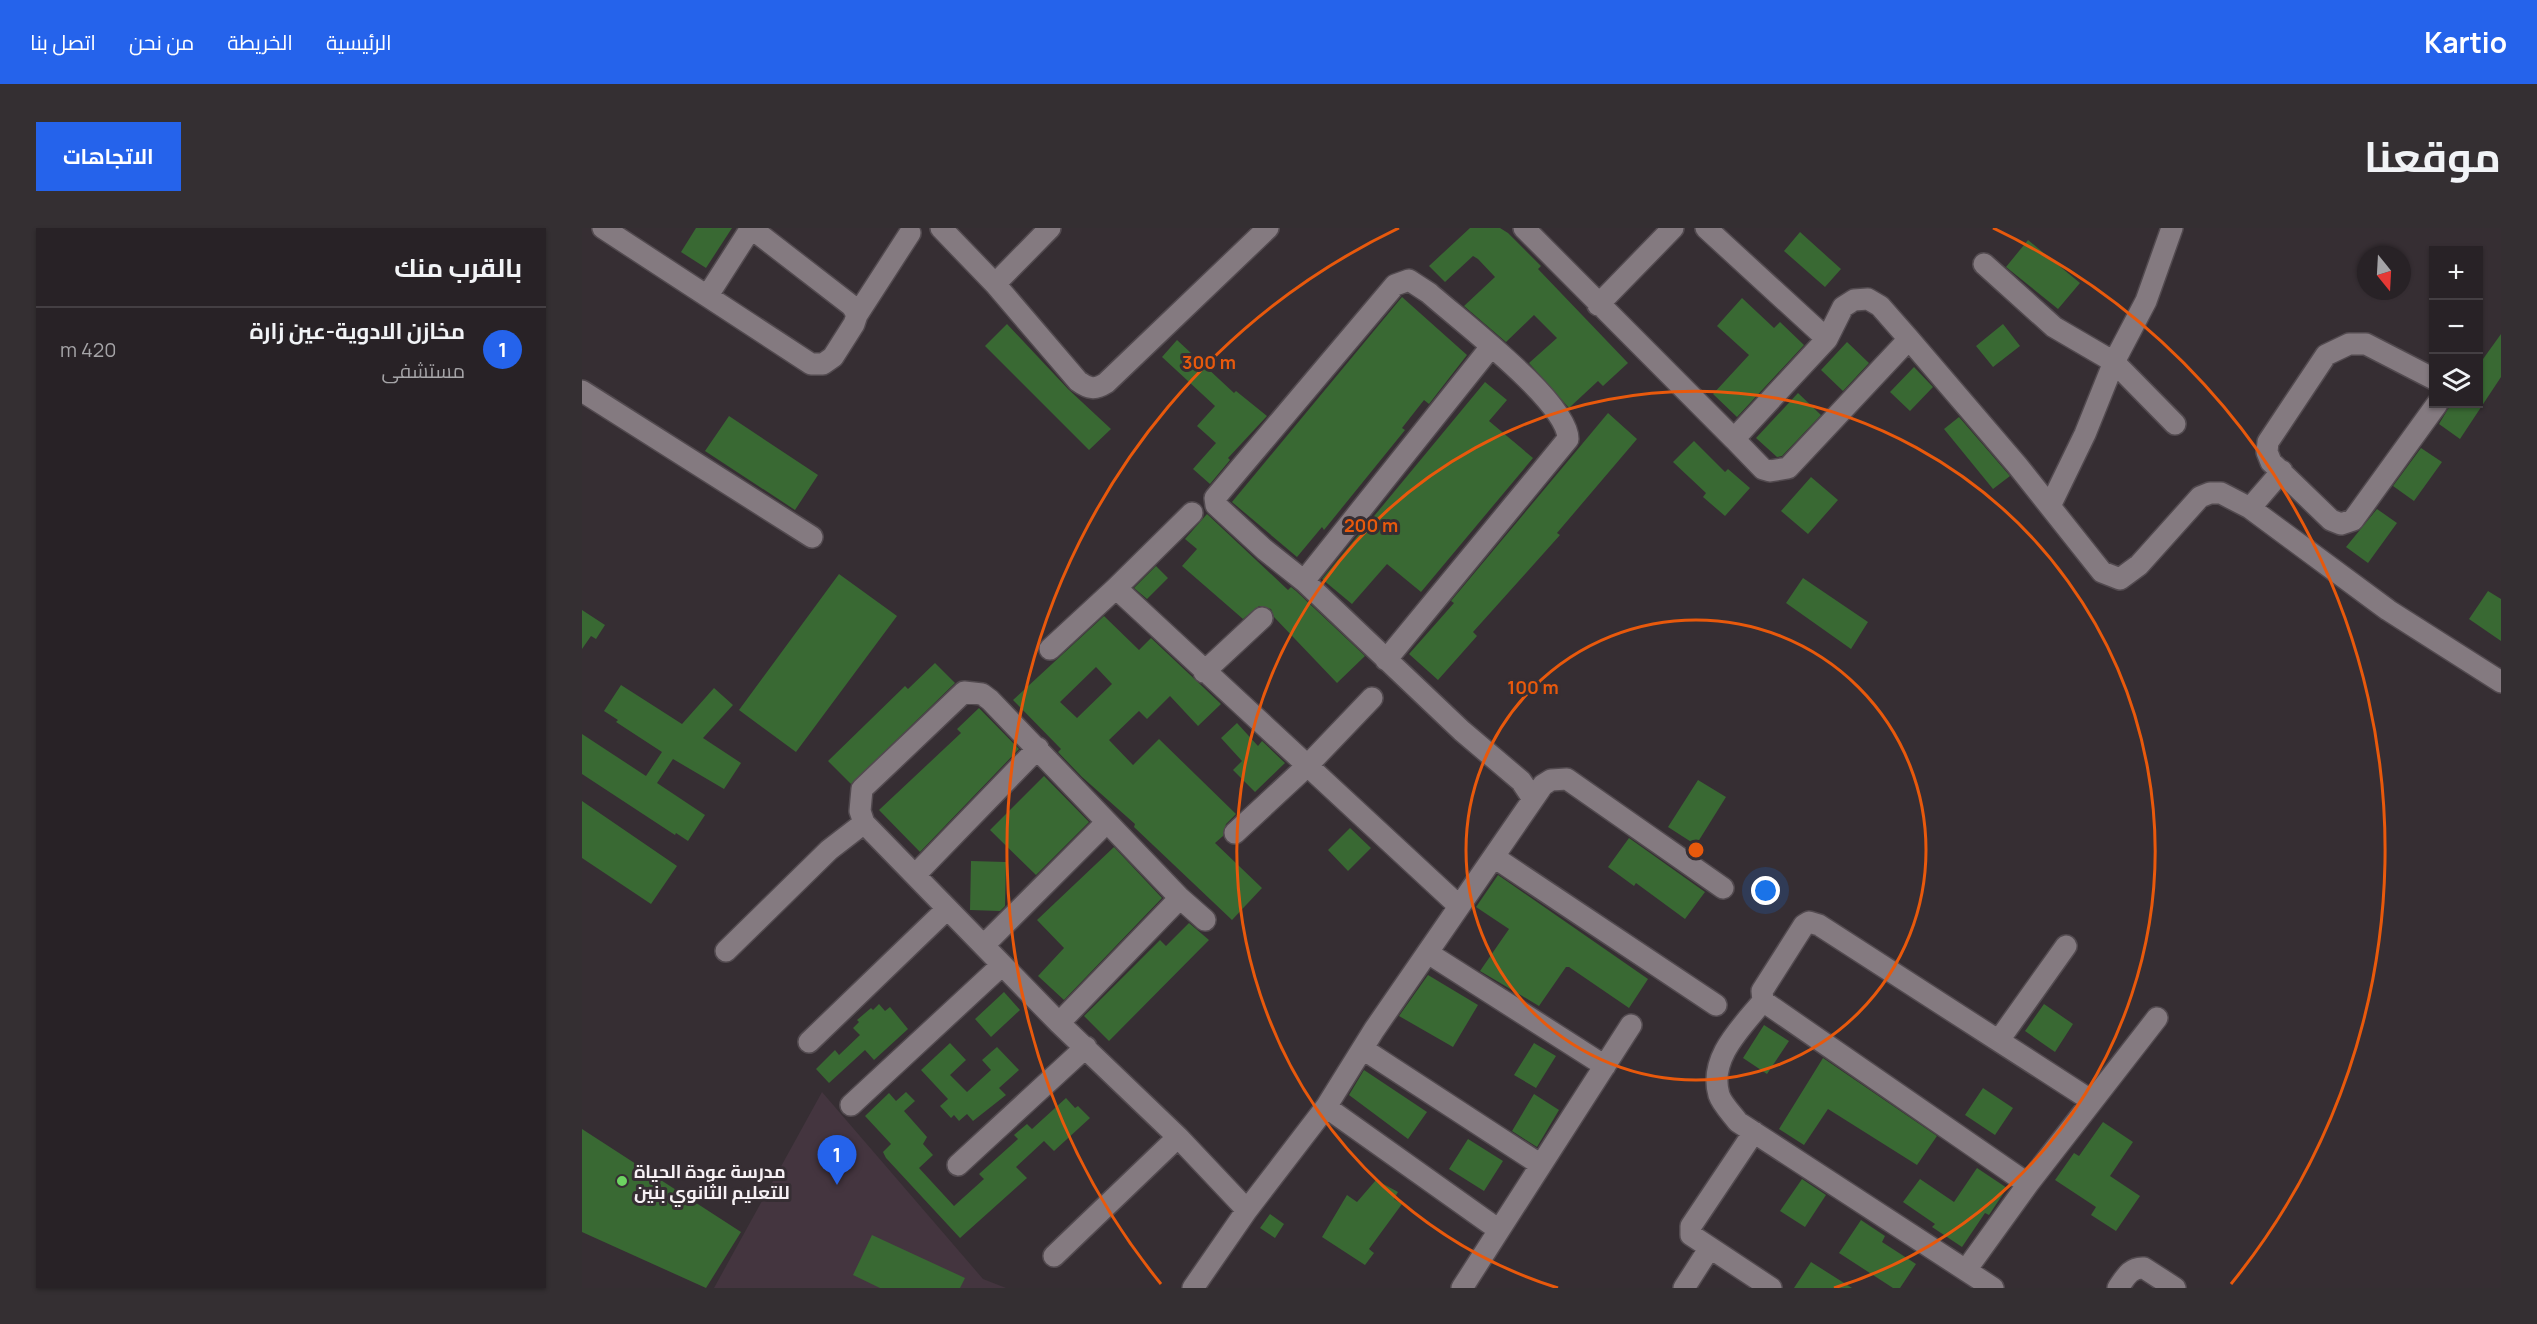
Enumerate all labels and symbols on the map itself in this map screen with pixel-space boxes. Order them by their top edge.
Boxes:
north arrow [2357,246,2411,300]
text: 300 m [1182,350,1236,374]
text: 200 m [1344,513,1398,537]
text: 100 m [1507,675,1559,699]
centre of rings [1686,840,1706,860]
your location [1751,876,1780,905]
pin: 1 [818,1136,856,1185]
place label: مدرسة عودة الحياة للتعليم الثانوي بنين [634,1159,790,1207]
marker: مدرسة عودة الحياة للتعليم الثانوي بنين [615,1174,629,1188]

